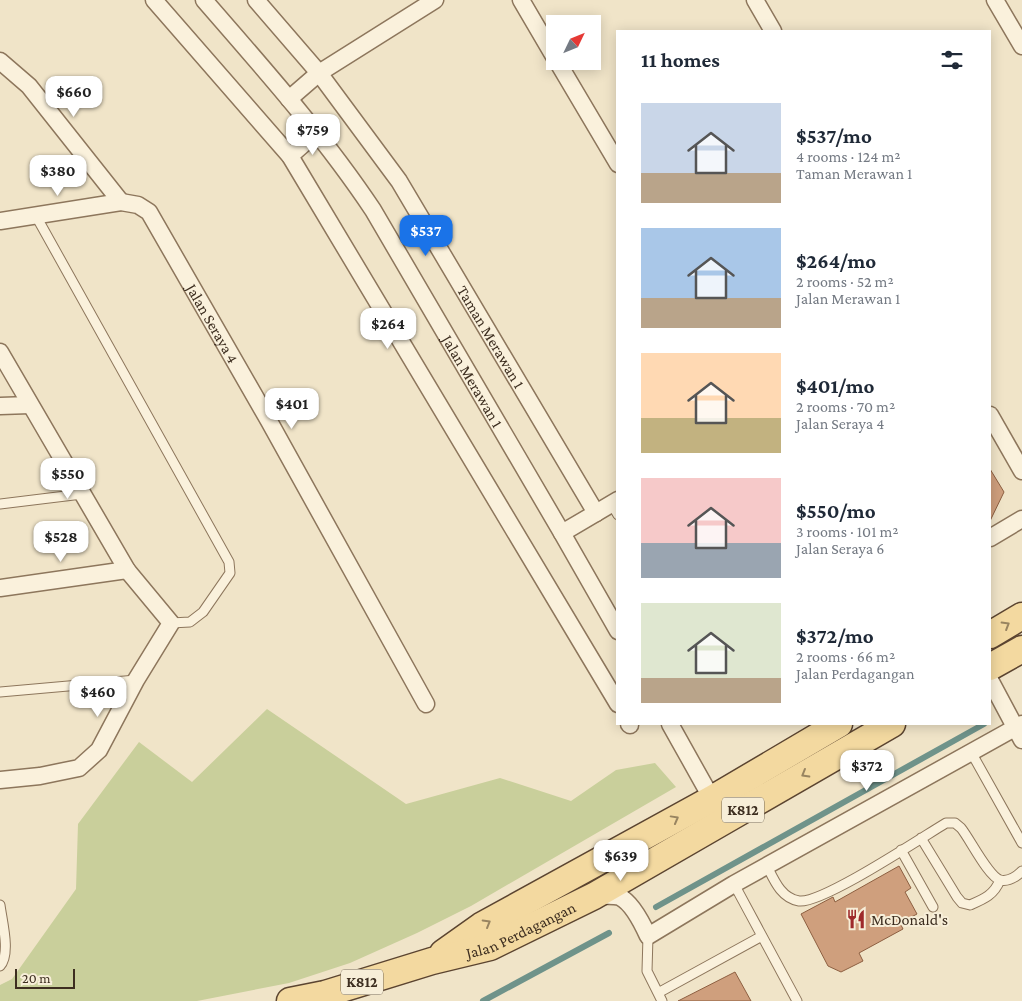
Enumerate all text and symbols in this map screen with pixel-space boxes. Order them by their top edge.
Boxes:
north arrow [546,15,601,70]
map controls [546,15,601,70]
icon: filters [938,46,966,74]
text: 11 homes [641,48,720,72]
pin: $660 [44,76,104,118]
text: $660 [56,83,92,100]
pin: $759 [283,114,343,156]
text: $759 [297,121,329,138]
icon: home [681,123,741,183]
text: $537/mo [796,124,872,148]
text: 4 rooms · 124 m² [796,148,901,165]
pin: $380 [28,154,88,197]
text: $380 [41,162,75,179]
text: Taman Merawan 1 [796,165,912,182]
pin: $537 [396,214,456,257]
text: $537 [411,222,441,239]
icon: home [681,248,741,308]
text: $264/mo [796,249,876,273]
text: 2 rooms · 52 m² [796,273,894,290]
street label: Jalan Seraya 4 [182,279,242,366]
street label: Taman Merawan 1 [454,282,528,391]
text: Jalan Merawan 1 [796,290,900,307]
pin: $264 [358,308,418,350]
text: $264 [371,315,405,332]
street label: Jalan Merawan 1 [438,330,507,430]
icon: home [681,373,741,433]
text: $401/mo [796,374,874,398]
pin: $401 [262,388,322,430]
text: $401 [276,395,308,412]
text: 2 rooms · 70 m² [796,398,895,415]
text: Jalan Seraya 4 [796,415,884,432]
pin: $550 [38,458,98,500]
text: $550 [51,465,85,482]
icon: home [681,498,741,558]
text: $550/mo [796,499,876,523]
pin: $528 [31,520,91,563]
text: 3 rooms · 101 m² [796,523,899,540]
text: $528 [44,528,78,545]
text: Jalan Seraya 6 [796,540,884,557]
one-way arrow [1001,622,1010,632]
icon: home [681,623,741,683]
text: $372/mo [796,624,874,648]
text: 2 rooms · 66 m² [796,648,895,665]
text: Jalan Perdagangan [796,665,915,682]
pin: $460 [68,676,128,718]
text: $460 [80,683,116,700]
pin: $372 [837,750,897,792]
text: $372 [851,757,883,774]
one-way arrow [801,768,810,778]
road number: K812 [722,798,764,822]
one-way arrow [670,815,679,825]
pin: $639 [591,840,651,882]
text: $639 [604,847,638,864]
street label: Jalan Perdagangan [462,898,578,962]
restaurant icon: McDonald's [845,908,867,930]
place label: McDonald's [871,911,948,928]
one-way arrow [481,919,490,929]
scale bar [15,966,75,989]
text: 20 m [22,970,50,986]
road number: K812 [341,970,383,994]

